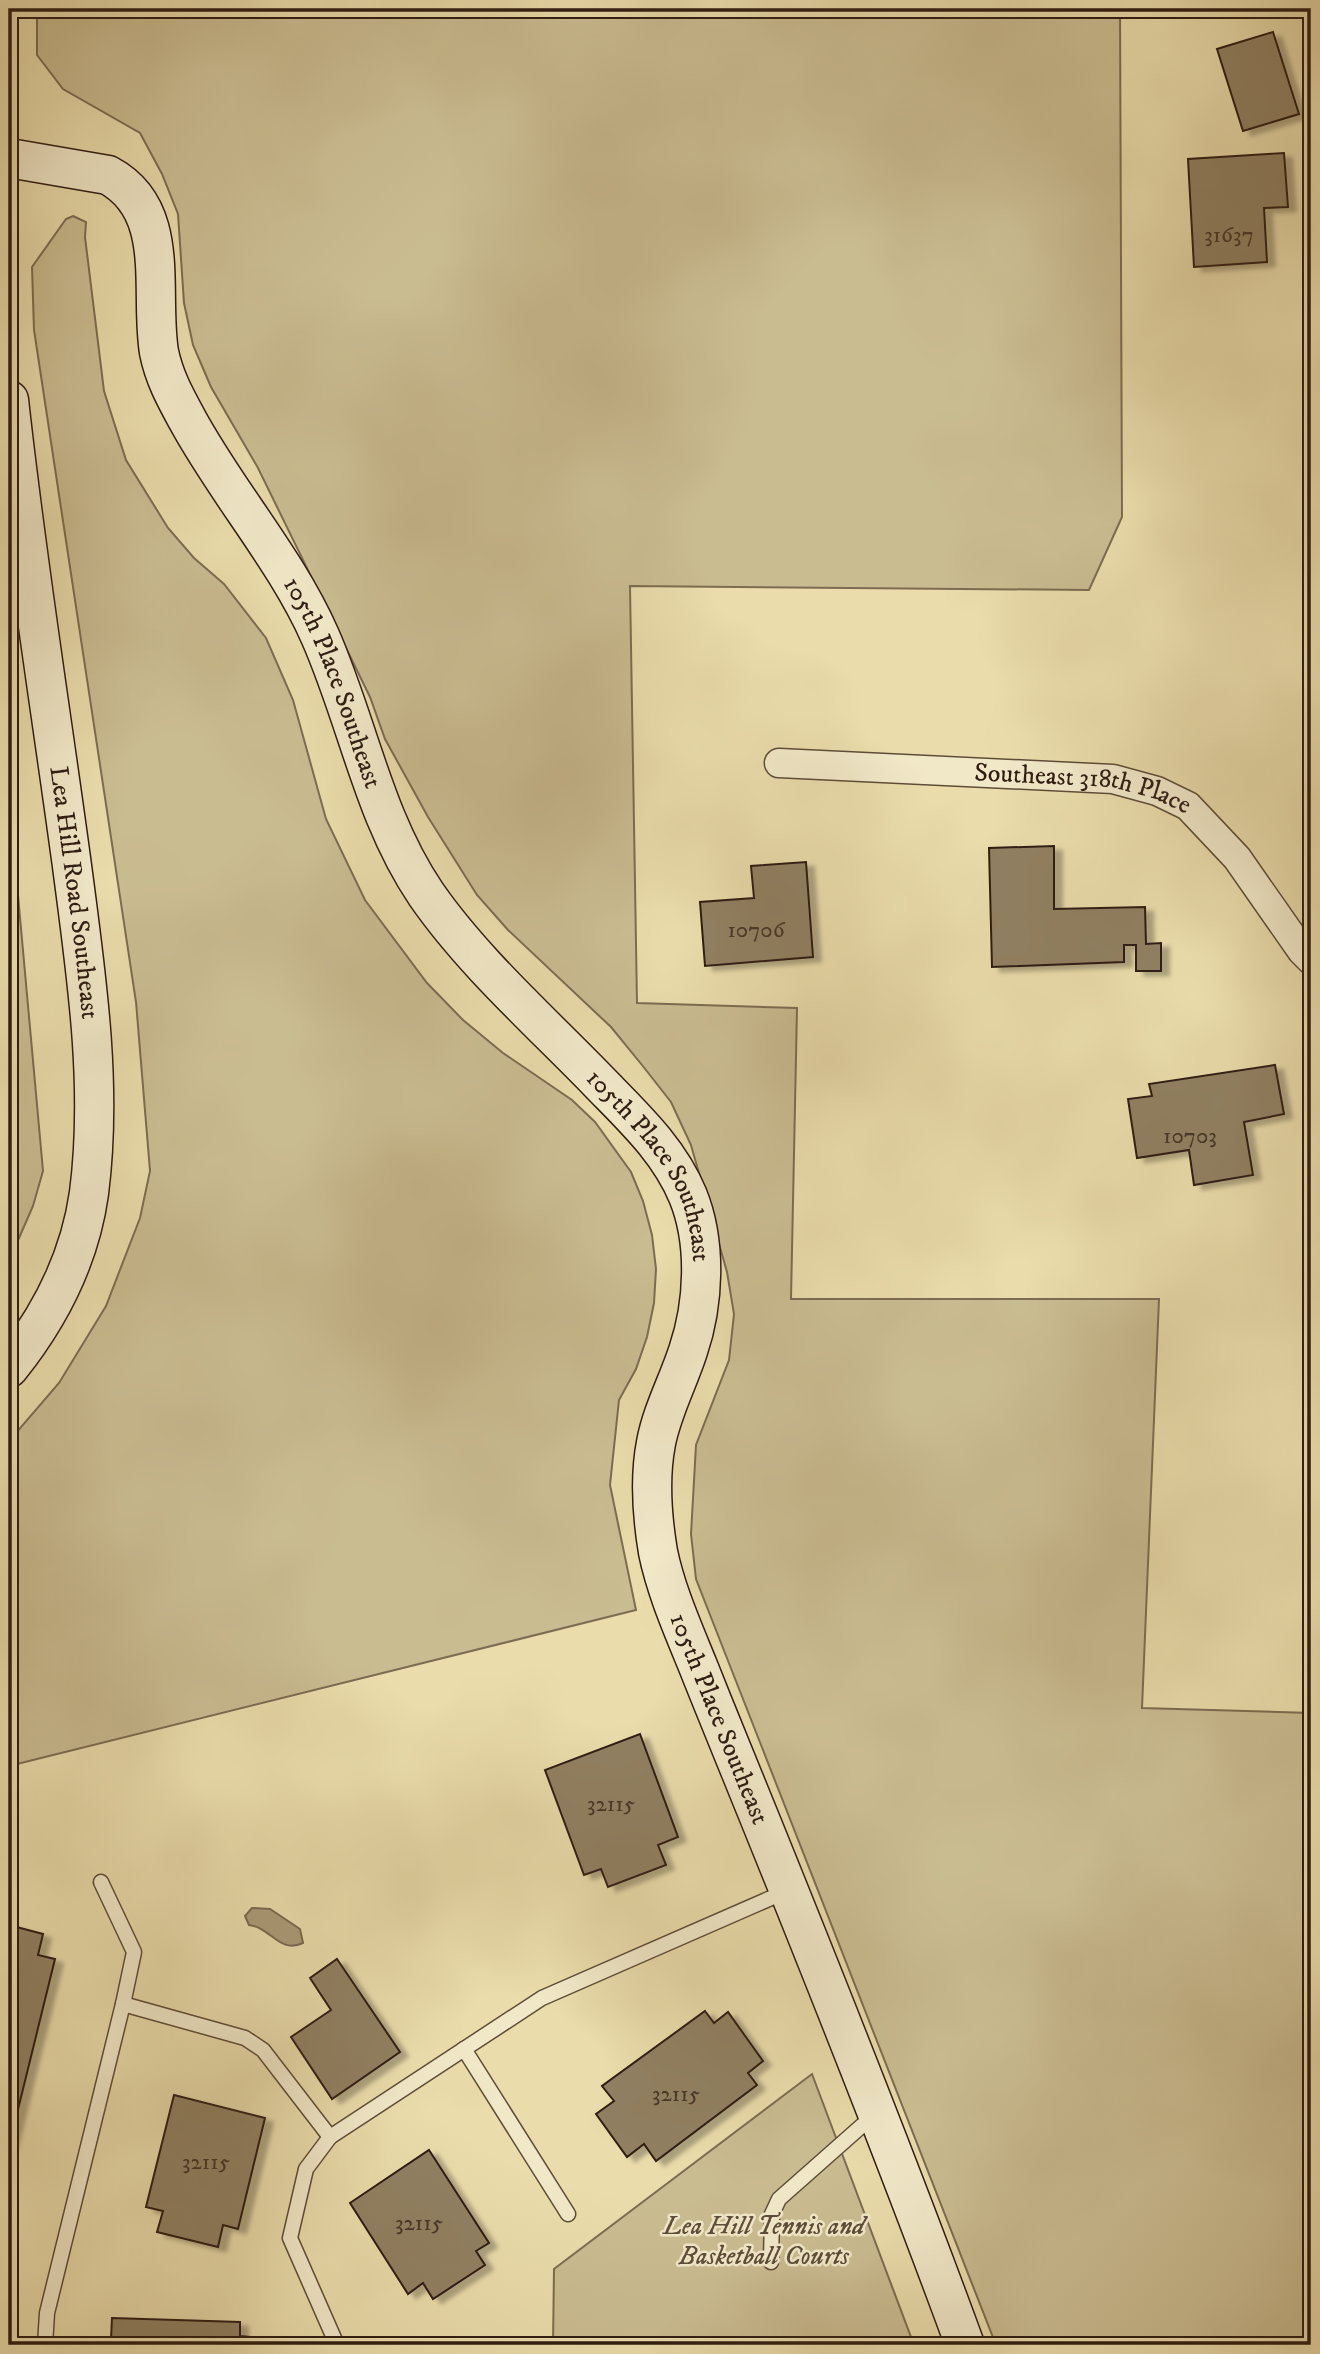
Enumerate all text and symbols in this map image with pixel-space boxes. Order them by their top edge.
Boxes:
house number: 31637 [1204,221,1254,250]
street label: 105th Place Southeast [276,571,390,793]
street label: Southeast 318th Place [974,756,1197,822]
street label: Lea Hill Road Southeast [42,764,107,1021]
house number: 10706 [727,916,786,945]
street label: 105th Place Southeast [579,1062,718,1263]
house number: 10703 [1163,1122,1217,1151]
street label: 105th Place Southeast [662,1608,777,1829]
house number: 32115 [587,1790,635,1819]
house number: 32115 [652,2080,700,2109]
house number: 32115 [182,2148,230,2177]
house number: 32115 [395,2209,443,2238]
park label: Lea Hill Tennis and Basketball Courts [661,2210,868,2273]

